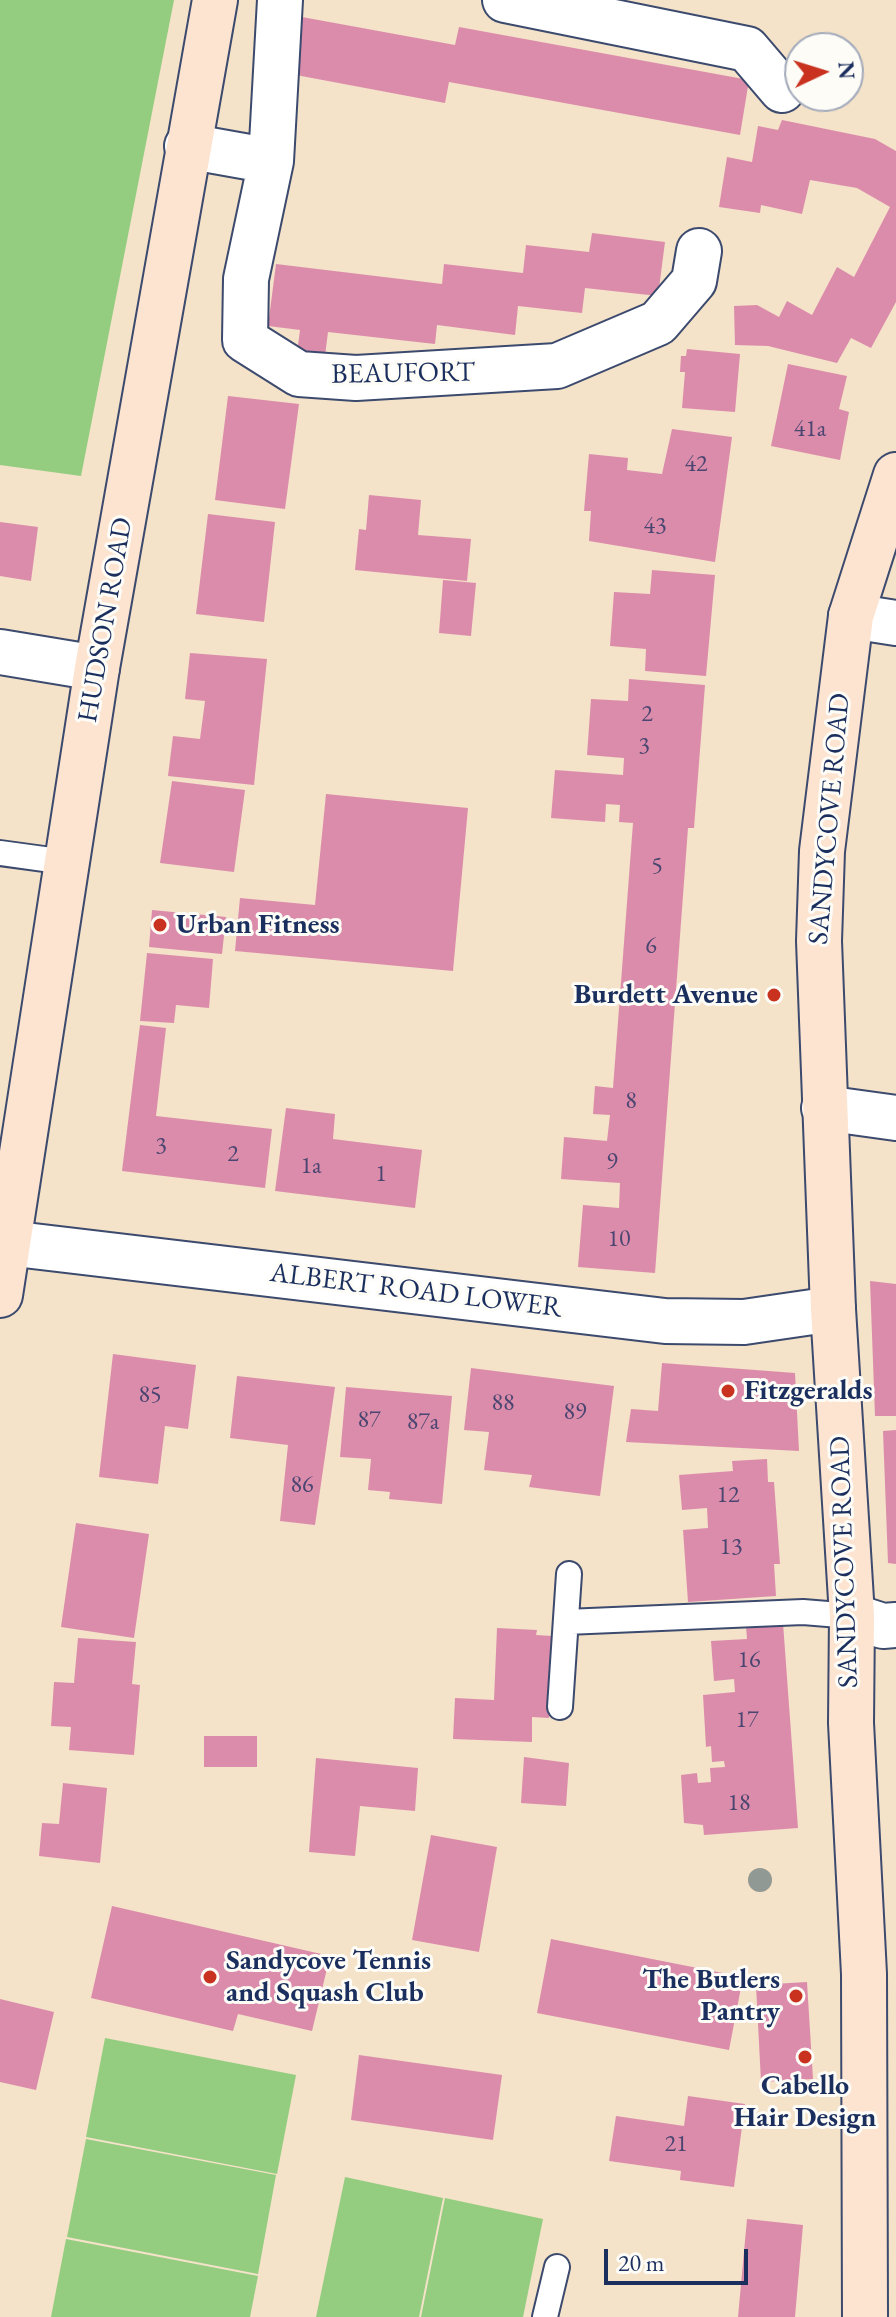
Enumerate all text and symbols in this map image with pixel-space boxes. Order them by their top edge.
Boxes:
north arrow [784,32,864,112]
text: N [831,61,862,80]
street label: BEAUFORT [331,356,475,392]
house number: 41a [794,415,826,443]
house number: 42 [684,450,708,478]
house number: 43 [643,512,667,540]
street label: HUDSON ROAD [71,515,141,725]
street label: SANDYCOVE ROAD [802,692,858,946]
house number: 2 [641,700,653,728]
house number: 3 [638,732,650,760]
house number: 5 [651,852,663,880]
place label: Urban Fitness [176,908,340,942]
marker: Urban Fitness [151,916,169,934]
house number: 6 [645,932,657,960]
place label: Burdett Avenue [574,978,758,1012]
marker: Burdett Avenue [765,986,783,1004]
house number: 8 [625,1087,637,1115]
house number: 3 [155,1132,167,1160]
house number: 2 [227,1140,239,1168]
house number: 9 [606,1148,618,1176]
house number: 1a [300,1152,322,1180]
house number: 1 [375,1160,387,1188]
house number: 10 [607,1225,631,1253]
street label: ALBERT ROAD LOWER [268,1256,564,1326]
place label: Fitzgeralds [744,1374,873,1408]
house number: 85 [138,1381,162,1409]
marker: Fitzgeralds [719,1382,737,1400]
house number: 88 [491,1389,515,1417]
house number: 89 [563,1398,587,1426]
house number: 87 [357,1406,381,1434]
house number: 87a [407,1408,439,1436]
street label: SANDYCOVE ROAD [824,1435,866,1689]
house number: 86 [290,1471,314,1499]
house number: 12 [716,1481,740,1509]
house number: 13 [719,1533,743,1561]
house number: 16 [737,1646,761,1674]
house number: 17 [735,1706,759,1734]
house number: 18 [727,1789,751,1817]
place label: Sandycove Tennis and Squash Club [226,1944,431,2010]
place label: The Butlers Pantry [642,1963,780,2029]
marker: Sandycove Tennis and Squash Club [201,1968,219,1986]
marker: The Butlers Pantry [787,1987,805,2005]
marker: Cabello Hair Design [796,2048,814,2066]
place label: Cabello Hair Design [734,2069,876,2135]
house number: 21 [664,2130,688,2158]
scale bar [608,2233,752,2283]
text: 20 m [618,2247,665,2278]

